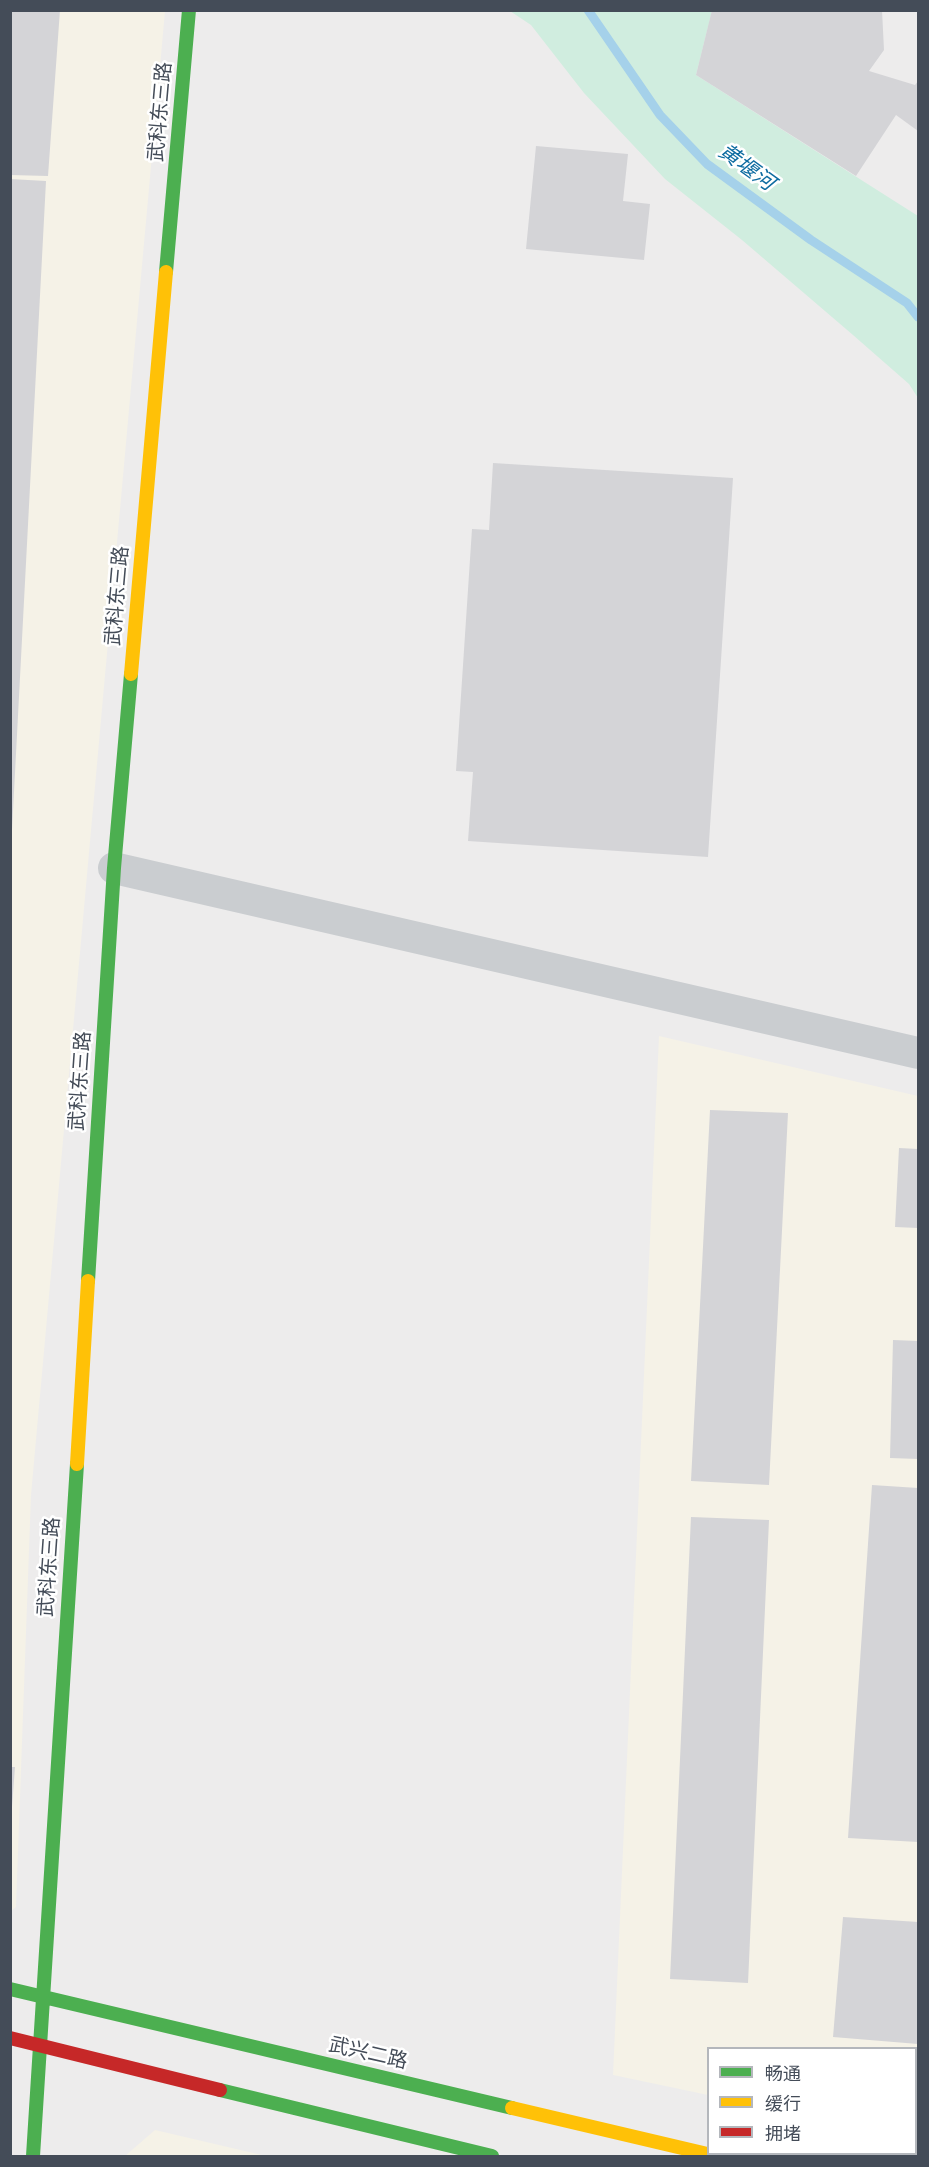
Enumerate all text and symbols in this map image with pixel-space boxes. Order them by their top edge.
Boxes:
street label: 武科东三路 [145,61,177,163]
water label: 黄堰河 [713,139,779,197]
street label: 武科东三路 [102,545,134,647]
street label: 武科东三路 [66,1030,96,1132]
street label: 武科东三路 [35,1516,65,1618]
street label: 武兴二路 [326,2033,410,2075]
legend [707,2047,917,2155]
text: 畅通 [765,2061,801,2086]
text: 缓行 [765,2091,801,2116]
text: 拥堵 [765,2121,801,2146]

